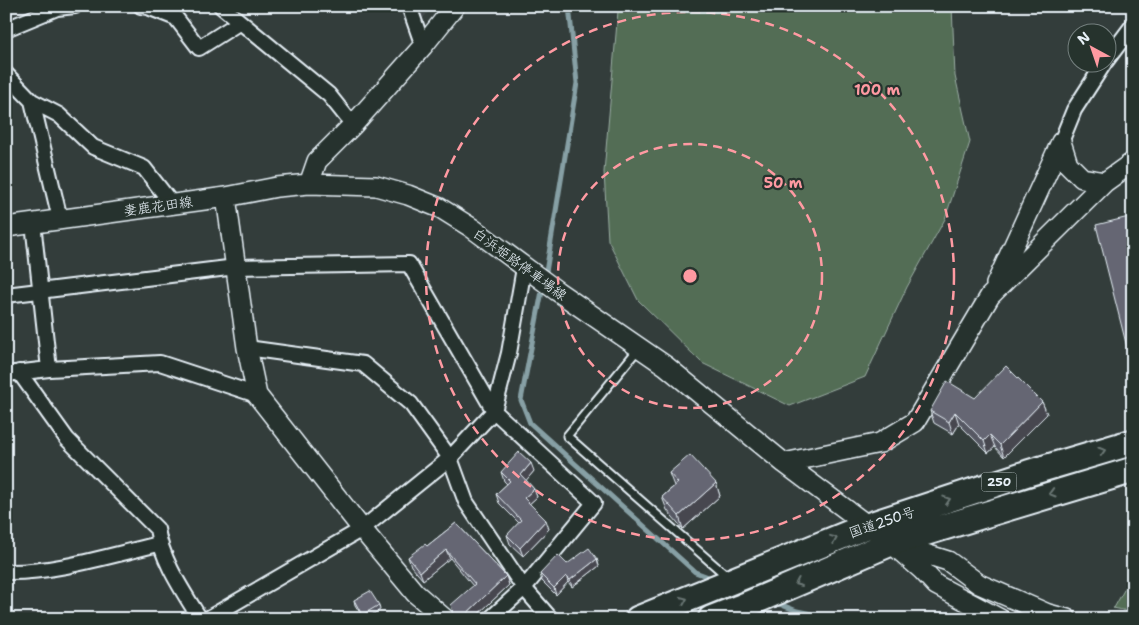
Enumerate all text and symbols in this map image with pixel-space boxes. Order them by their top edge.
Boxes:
north arrow [1066,22,1116,72]
text: N [1074,28,1094,49]
text: 100 m [854,80,900,100]
text: 50 m [764,173,803,193]
street label: 妻鹿花田線 [122,192,194,220]
street label: 白浜姫路停車場線 [469,224,571,304]
centre of rings [681,267,699,285]
one-way arrow [1097,447,1106,457]
road number: 250 [982,472,1016,492]
one-way arrow [1049,488,1057,498]
one-way arrow [942,495,951,505]
street label: 国道250号 [846,502,918,542]
one-way arrow [829,535,838,546]
one-way arrow [794,576,803,587]
one-way arrow [679,596,687,606]

